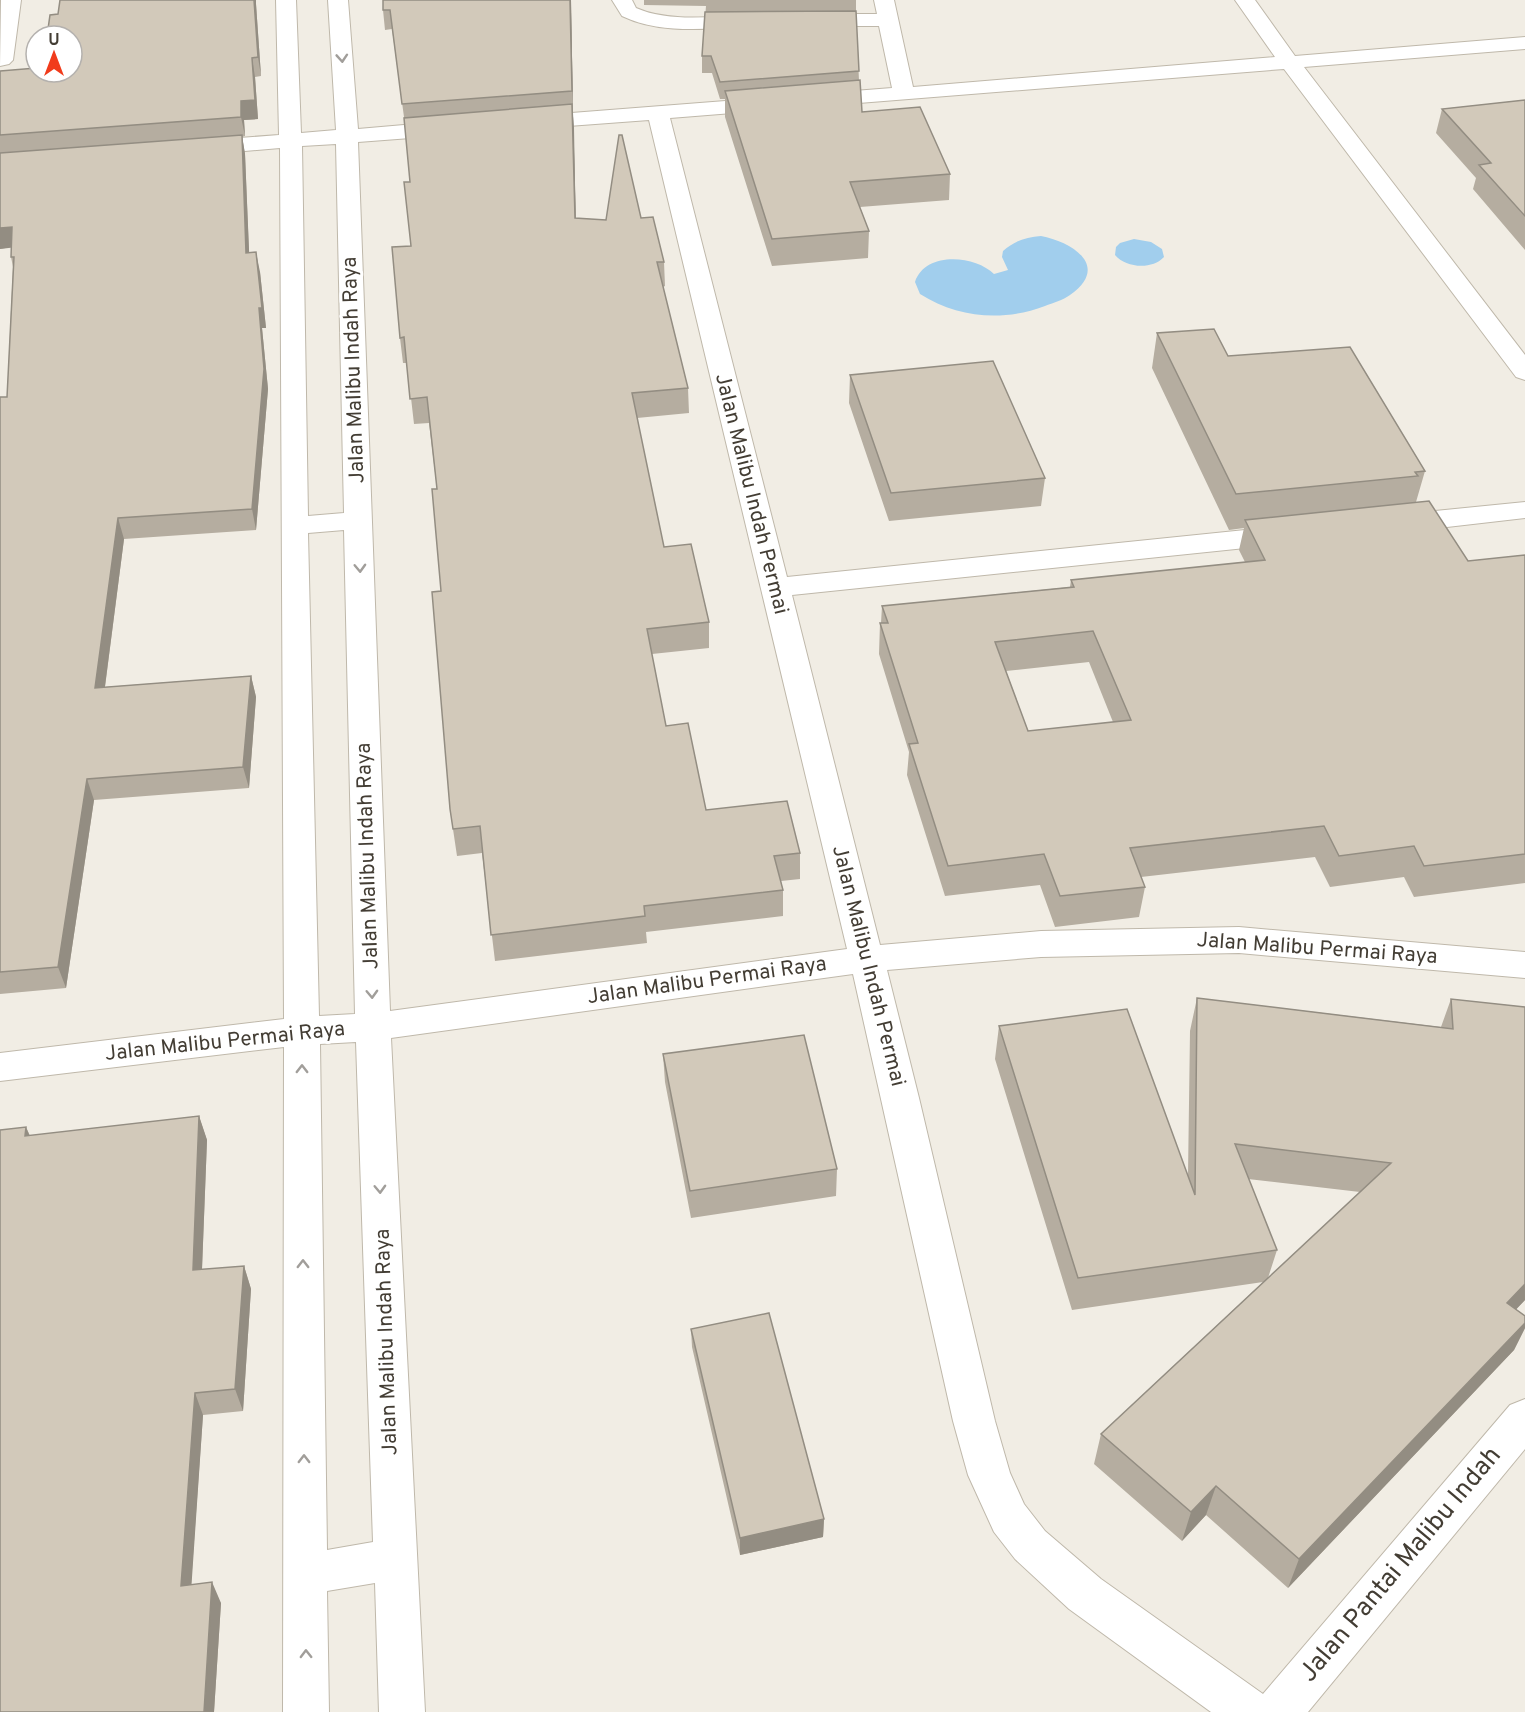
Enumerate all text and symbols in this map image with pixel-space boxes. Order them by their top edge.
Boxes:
north arrow [24,24,84,84]
text: U [48,31,60,51]
one-way arrow [335,54,348,63]
street label: Jalan Malibu Indah Raya [337,256,371,484]
street label: Jalan Malibu Indah Permai [708,371,794,617]
one-way arrow [354,564,366,573]
street label: Jalan Malibu Indah Raya [351,742,385,970]
street label: Jalan Malibu Indah Permai [825,843,911,1089]
street label: Jalan Malibu Permai Raya [1196,927,1438,971]
street label: Jalan Malibu Permai Raya [586,951,828,1011]
one-way arrow [366,989,379,998]
street label: Jalan Malibu Permai Raya [104,1016,346,1068]
one-way arrow [296,1064,308,1073]
one-way arrow [374,1184,387,1193]
street label: Jalan Malibu Indah Raya [370,1228,404,1456]
one-way arrow [296,1259,309,1268]
street label: Jalan Pantai Malibu Indah [1293,1440,1509,1690]
one-way arrow [298,1454,310,1463]
one-way arrow [299,1649,312,1658]

